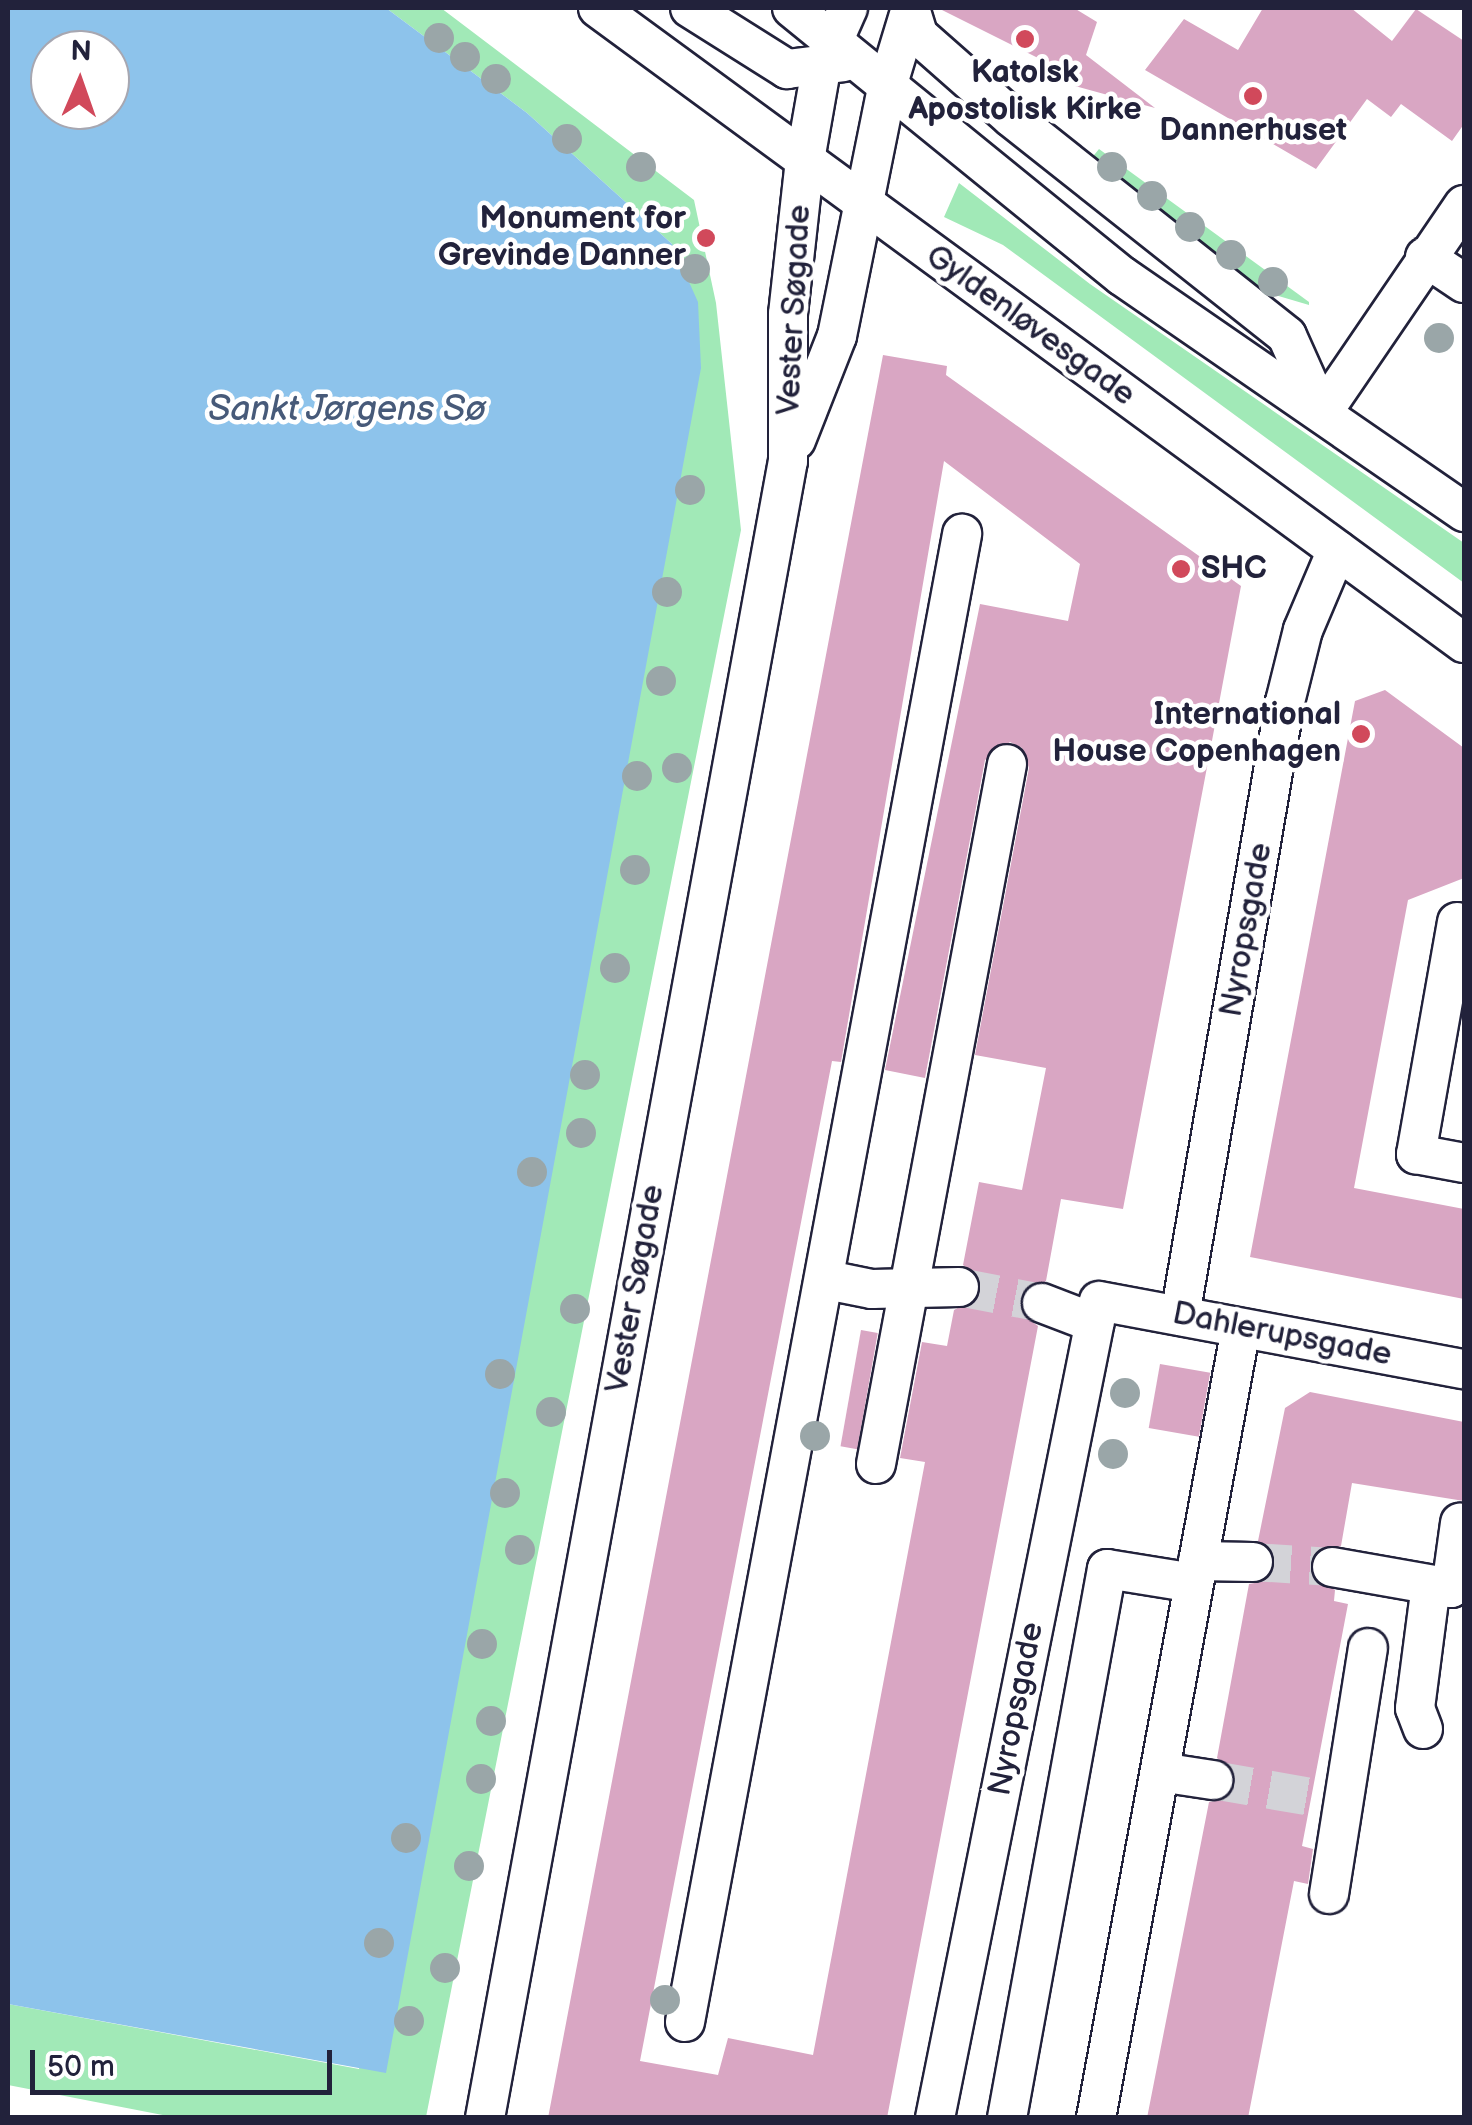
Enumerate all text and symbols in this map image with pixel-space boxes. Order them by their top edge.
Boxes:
marker: Katolsk Apostolisk Kirke [1014,28,1036,50]
north arrow [30,30,130,130]
text: N [70,35,92,68]
place label: Katolsk Apostolisk Kirke [908,55,1142,130]
marker: Dannerhuset [1242,85,1264,107]
place label: Dannerhuset [1159,112,1347,150]
place label: Monument for Grevinde Danner [438,201,686,276]
street label: Vester Søgade [770,203,820,417]
marker: Monument for Grevinde Danner [695,227,717,249]
street label: Gyldenløvesgade [918,237,1142,415]
water label: Sankt Jørgens Sø [207,389,487,431]
place label: SHC [1201,550,1267,588]
marker: SHC [1170,558,1192,580]
place label: International House Copenhagen [1053,697,1341,772]
marker: International House Copenhagen [1350,723,1372,745]
street label: Nyropsgade [1213,840,1281,1020]
street label: Vester Søgade [599,1182,673,1396]
street label: Dahlerupsgade [1169,1295,1395,1375]
street label: Nyropsgade [981,1619,1053,1799]
scale bar [35,2030,338,2092]
text: 50 m [47,2049,115,2085]

